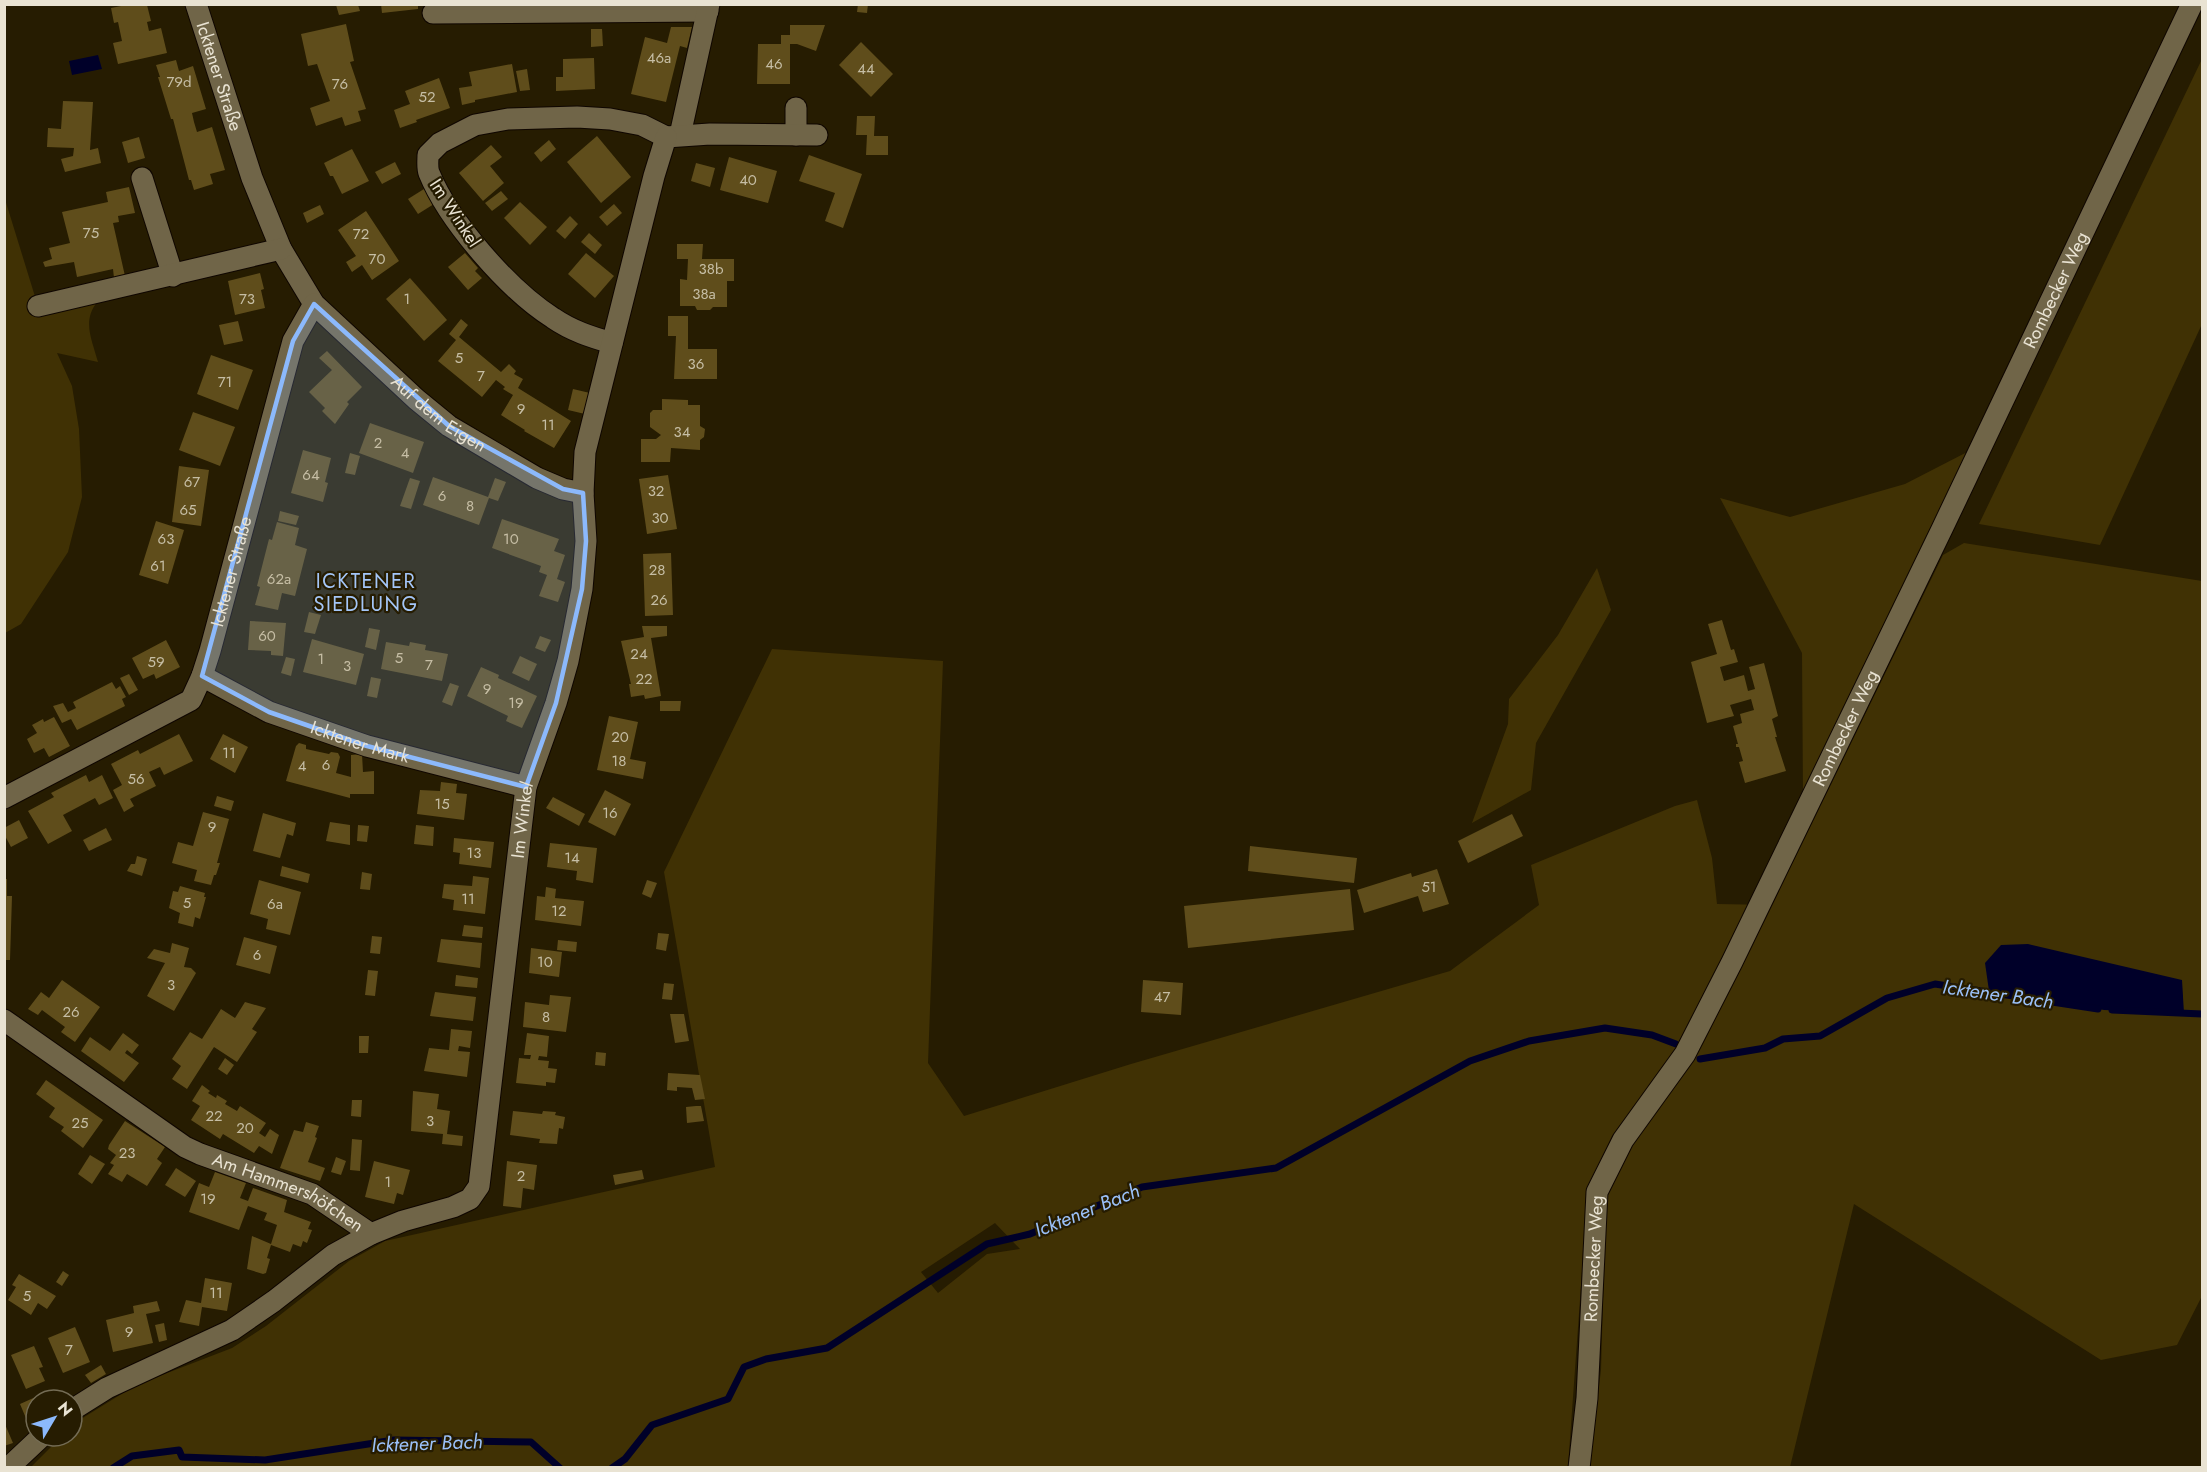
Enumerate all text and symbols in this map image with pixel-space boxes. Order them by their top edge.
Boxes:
street label: Icktener Straße [190,18,249,134]
house number: 46a [647,47,671,69]
house number: 46 [765,53,783,75]
house number: 44 [857,58,875,80]
house number: 79d [166,71,192,93]
house number: 76 [332,73,348,95]
house number: 52 [419,86,436,108]
house number: 40 [739,169,757,191]
street label: Im Winkel [423,174,487,252]
house number: 75 [83,222,99,244]
house number: 72 [353,223,369,245]
street label: Rombecker Weg [2017,227,2095,353]
house number: 70 [369,248,385,270]
house number: 38b [699,258,724,280]
house number: 38a [692,283,716,305]
house number: 73 [239,288,255,310]
house number: 1 [404,288,410,310]
house number: 5 [455,347,463,369]
house number: 36 [688,353,704,375]
house number: 7 [477,365,485,387]
street label: Auf dem Eigen [385,369,491,458]
house number: 71 [218,371,232,393]
house number: 9 [517,398,525,420]
house number: 11 [541,414,555,436]
house number: 34 [674,421,691,443]
house number: 2 [374,432,382,454]
house number: 4 [401,442,410,464]
house number: 64 [302,464,320,486]
house number: 67 [184,471,200,493]
house number: 32 [648,480,664,502]
house number: 6 [438,485,446,507]
house number: 8 [466,495,474,517]
house number: 65 [179,499,197,521]
house number: 30 [651,507,669,529]
street label: Icktener Straße [204,513,258,630]
house number: 63 [158,528,174,550]
house number: 10 [503,528,519,550]
house number: 61 [150,555,166,577]
house number: 28 [649,559,665,581]
district label: ICKTENER SIEDLUNG [314,567,418,619]
house number: 62a [267,568,291,590]
house number: 26 [650,589,668,611]
house number: 60 [258,625,276,647]
house number: 24 [630,643,648,665]
house number: 5 [395,647,403,669]
house number: 1 [318,648,324,670]
house number: 59 [147,651,165,673]
house number: 7 [425,654,433,676]
house number: 3 [343,655,351,677]
street label: Rombecker Weg [1806,666,1885,791]
house number: 22 [635,668,653,690]
house number: 9 [483,678,491,700]
house number: 19 [508,692,524,714]
street label: Icktener Mark [307,714,412,769]
house number: 20 [611,726,629,748]
house number: 11 [222,742,236,764]
house number: 18 [612,750,626,772]
house number: 6 [322,754,330,776]
house number: 4 [298,755,307,777]
house number: 56 [127,768,145,790]
street label: Im Winkel [505,778,540,860]
house number: 15 [434,793,450,815]
house number: 16 [602,802,618,824]
house number: 9 [208,816,216,838]
house number: 13 [467,842,481,864]
house number: 14 [564,847,580,869]
house number: 51 [1421,876,1437,898]
house number: 11 [461,888,475,910]
house number: 5 [183,892,191,914]
house number: 6a [267,893,283,915]
house number: 12 [551,900,567,922]
house number: 6 [253,944,261,966]
house number: 10 [537,951,553,973]
water label: Icktener Bach [1941,972,2055,1017]
house number: 3 [167,974,175,996]
house number: 47 [1154,986,1170,1008]
house number: 26 [62,1001,80,1023]
house number: 8 [542,1006,550,1028]
house number: 22 [205,1105,223,1127]
house number: 3 [426,1110,434,1132]
house number: 25 [72,1112,89,1134]
house number: 20 [236,1117,254,1139]
house number: 23 [119,1142,135,1164]
street label: Am Hammershöfchen [209,1146,369,1238]
house number: 2 [517,1165,525,1187]
house number: 1 [385,1171,391,1193]
water label: Icktener Bach [1030,1176,1144,1245]
house number: 19 [200,1188,216,1210]
street label: Rombecker Weg [1578,1195,1610,1322]
house number: 11 [209,1282,223,1304]
house number: 5 [23,1285,31,1307]
house number: 9 [125,1321,133,1343]
house number: 7 [65,1339,73,1361]
north arrow [24,1388,84,1448]
text: N [52,1397,78,1421]
water label: Icktener Bach [371,1427,483,1460]

